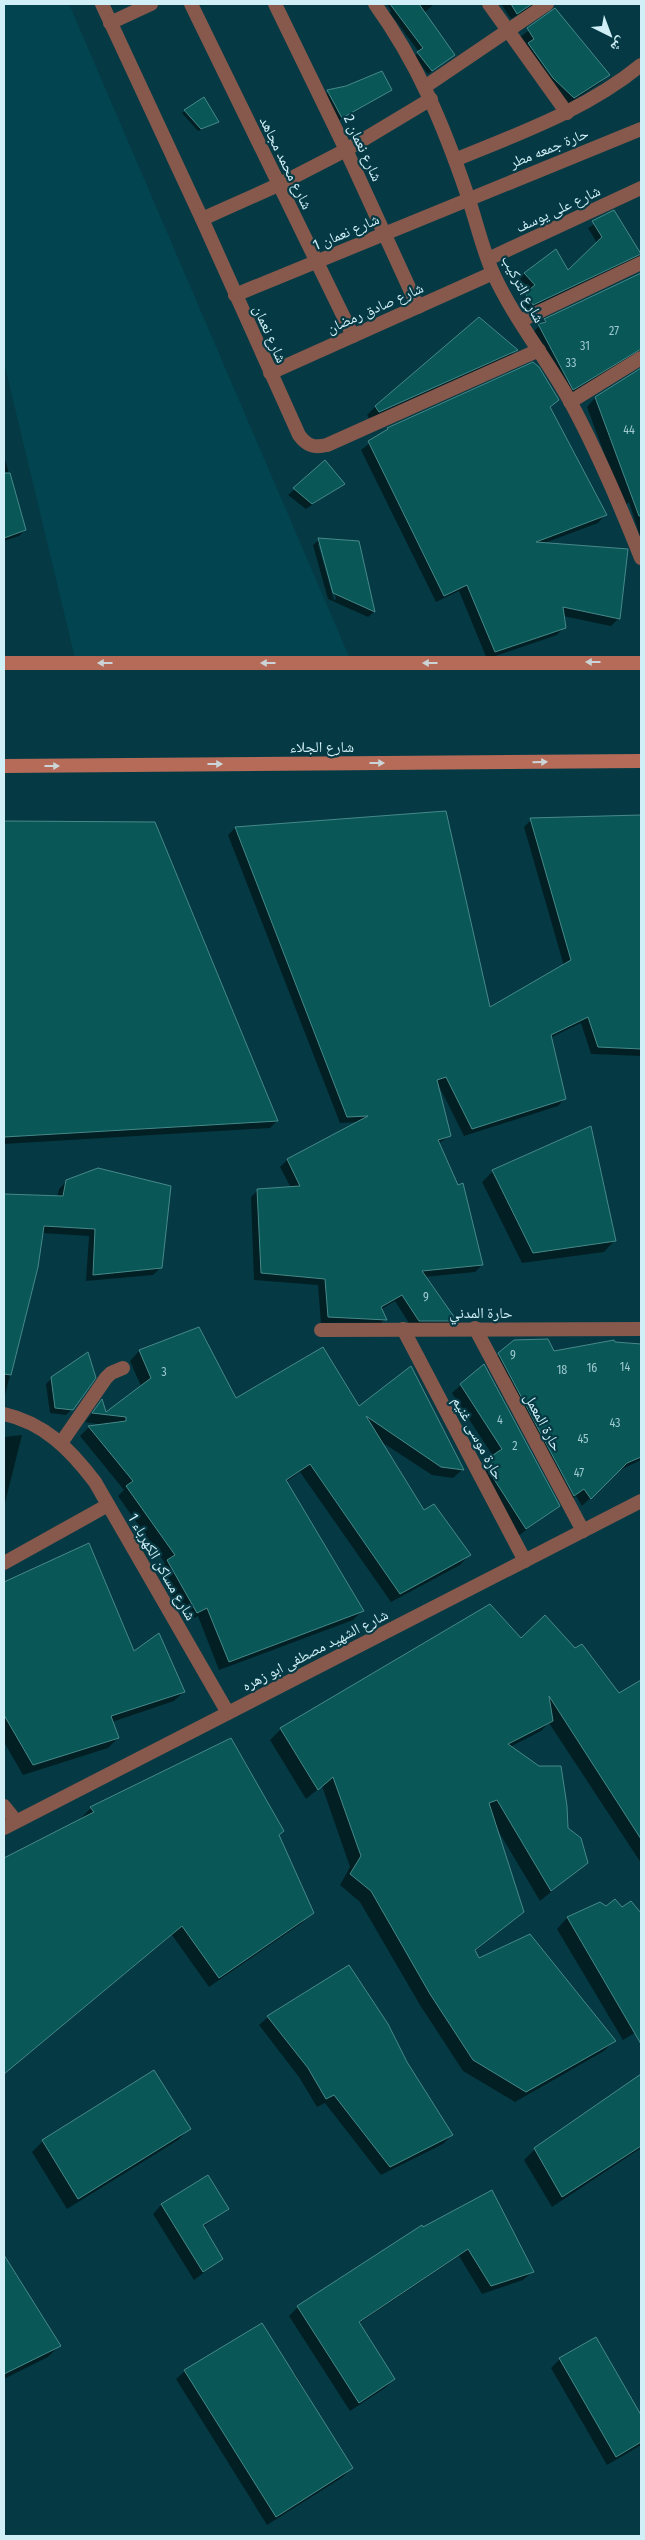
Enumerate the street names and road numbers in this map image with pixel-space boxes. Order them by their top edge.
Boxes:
street label: شارع نعمان 2 [339,112,386,185]
street label: شارع محمد مجاهد [255,114,316,213]
street label: حارة جمعه مطر [506,124,591,172]
street label: شارع على يوسف [513,181,604,237]
street label: شارع نعمان 1 [310,210,382,255]
street label: شارع التركيب [497,252,548,327]
street label: شارع صادق رمضان [324,279,427,338]
street label: شارع نعمان [248,302,291,366]
street label: شارع الجلاء [290,738,354,757]
street label: حارة المدني [449,1304,513,1325]
street label: حارة المعمل [519,1390,566,1455]
street label: حارة موسى غنيم [448,1393,508,1484]
street label: شارع مساكن الكهرباء 1 [123,1510,200,1624]
street label: شارع الشهيد مصطفى ابو زهره [239,1605,392,1696]

